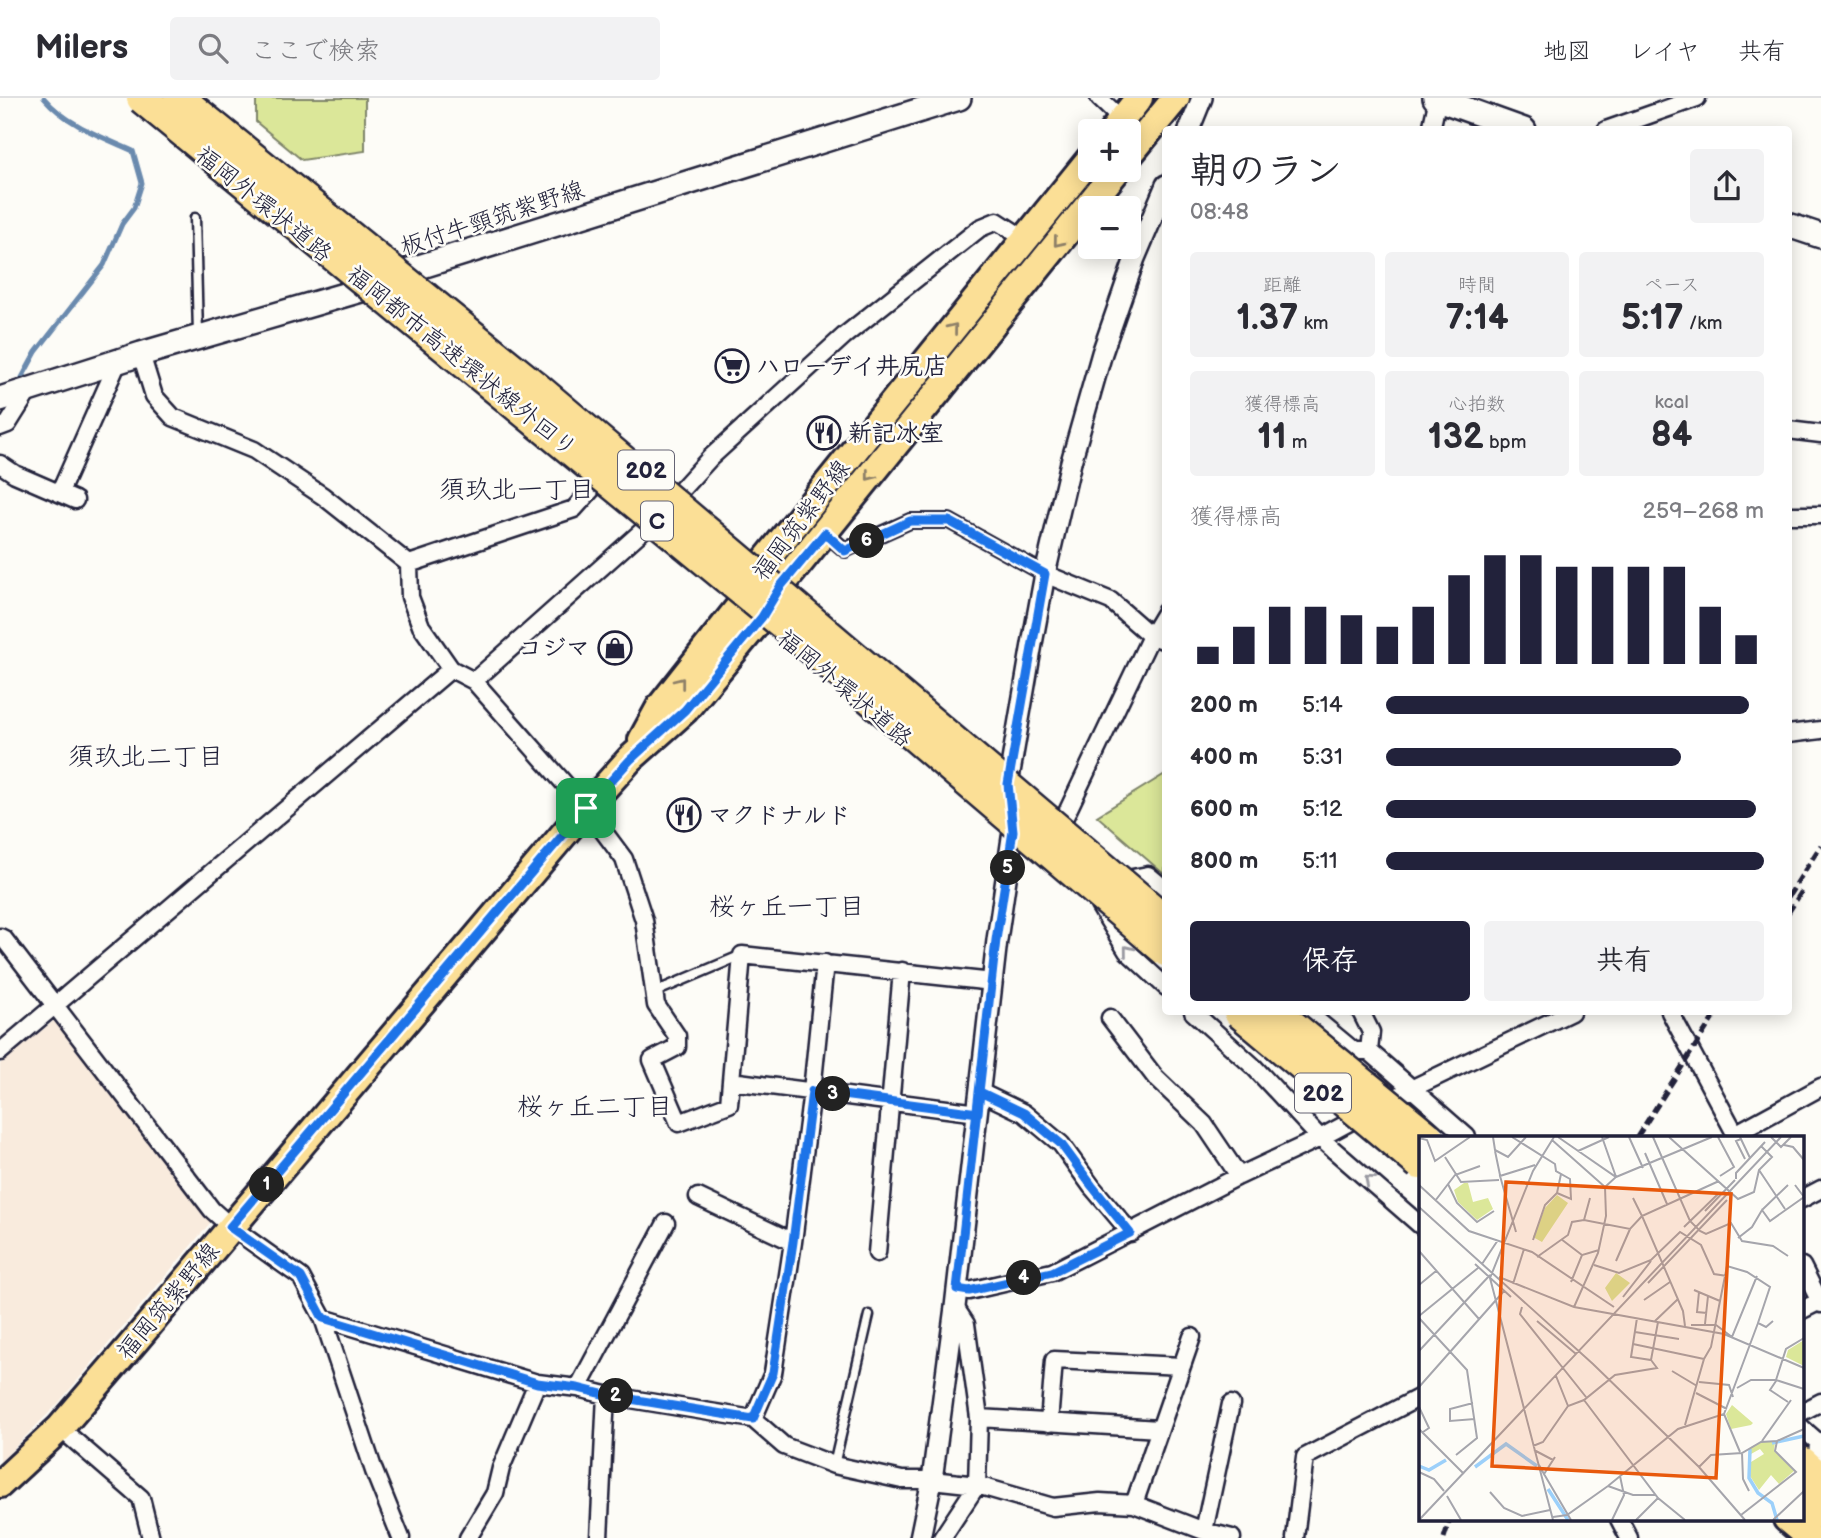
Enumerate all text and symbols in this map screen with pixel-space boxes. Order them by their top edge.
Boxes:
search box [170,17,660,80]
text: Milers [35,28,128,68]
icon: search [194,29,232,67]
text: ここで検索 [250,36,380,67]
text: 地図 [1543,37,1591,66]
text: レイヤ [1629,37,1700,66]
text: 共有 [1738,37,1786,66]
map controls [1078,119,1141,259]
button: + [1078,119,1141,182]
street label: 福岡外環状道路 [189,140,338,269]
text: 朝のラン [1190,149,1342,194]
button: share [1690,149,1764,223]
street label: 板付牛頸筑紫野線 [396,175,588,262]
button: − [1078,196,1141,259]
text: 08:48 [1190,198,1249,226]
one-way arrow [1054,233,1066,246]
street label: 福岡都市高速環状線外回り [341,259,583,463]
text: 距離 [1263,274,1301,297]
text: 時間 [1458,274,1496,297]
text: ペース [1644,274,1700,297]
text: 1.37 [1236,297,1298,340]
text: 7:14 [1445,297,1509,340]
text: 5:17 [1621,297,1684,340]
text: km [1298,312,1329,335]
text: /km [1684,312,1722,335]
one-way arrow [945,323,958,335]
supermarket icon: ハローデイ井尻店 [713,347,751,385]
place label: ハローデイ井尻店 [756,352,948,381]
text: kcal [1655,391,1689,414]
text: 獲得標高 [1244,393,1320,416]
text: 心拍数 [1448,393,1506,416]
restaurant icon: 新記冰室 [805,414,843,452]
text: 84 [1651,414,1692,457]
text: 11 [1257,416,1287,459]
text: 132 [1428,416,1484,459]
place label: 新記冰室 [848,419,944,448]
text: m [1287,431,1307,454]
text: bpm [1484,431,1526,454]
road number: 202 [618,450,674,490]
street label: 福岡筑紫野線 [746,454,856,587]
one-way arrow [865,469,878,481]
district label: 須玖北一丁目 [439,475,595,506]
text: 259–268 m [1643,497,1764,525]
road number: C [641,502,673,540]
text: 獲得標高 [1190,503,1282,531]
pin: 6 [850,524,884,558]
text: 6 [861,529,872,552]
street label: 福岡外環状道路 [771,623,918,753]
shop icon: コジマ [596,629,634,667]
place label: コジマ [518,634,590,663]
one-way arrow [672,677,685,689]
text: 200 m [1190,691,1258,719]
text: 5:14 [1302,691,1343,719]
district label: 須玖北二丁目 [68,742,224,773]
text: 400 m [1190,743,1258,771]
text: 5:31 [1302,743,1343,771]
pin [556,778,616,838]
icon: arrive [567,789,605,827]
text: 600 m [1190,795,1258,823]
text: 5:12 [1302,795,1342,823]
restaurant icon: マクドナルド [665,796,703,834]
place label: マクドナルド [708,801,851,830]
text: 800 m [1190,847,1258,875]
text: 5:11 [1302,847,1338,875]
pin: 5 [990,850,1026,886]
text: 5 [1002,856,1013,879]
district label: 桜ヶ丘一丁目 [709,892,865,923]
button: 保存 [1190,921,1470,1001]
button: 共有 [1484,921,1764,1001]
one-way arrow [1123,945,1136,957]
road number: 202 [1295,1074,1351,1112]
pin: 3 [816,1076,850,1112]
text: 3 [827,1082,838,1105]
district label: 桜ヶ丘二丁目 [517,1092,673,1123]
inset map [1419,1136,1804,1520]
pin: 1 [250,1168,284,1202]
text: 1 [263,1173,271,1196]
one-way arrow [1364,1176,1377,1188]
street label: 福岡筑紫野線 [111,1237,226,1366]
pin: 4 [1006,1260,1042,1296]
text: 4 [1018,1266,1029,1289]
pin: 2 [598,1378,634,1414]
text: 2 [610,1384,621,1407]

